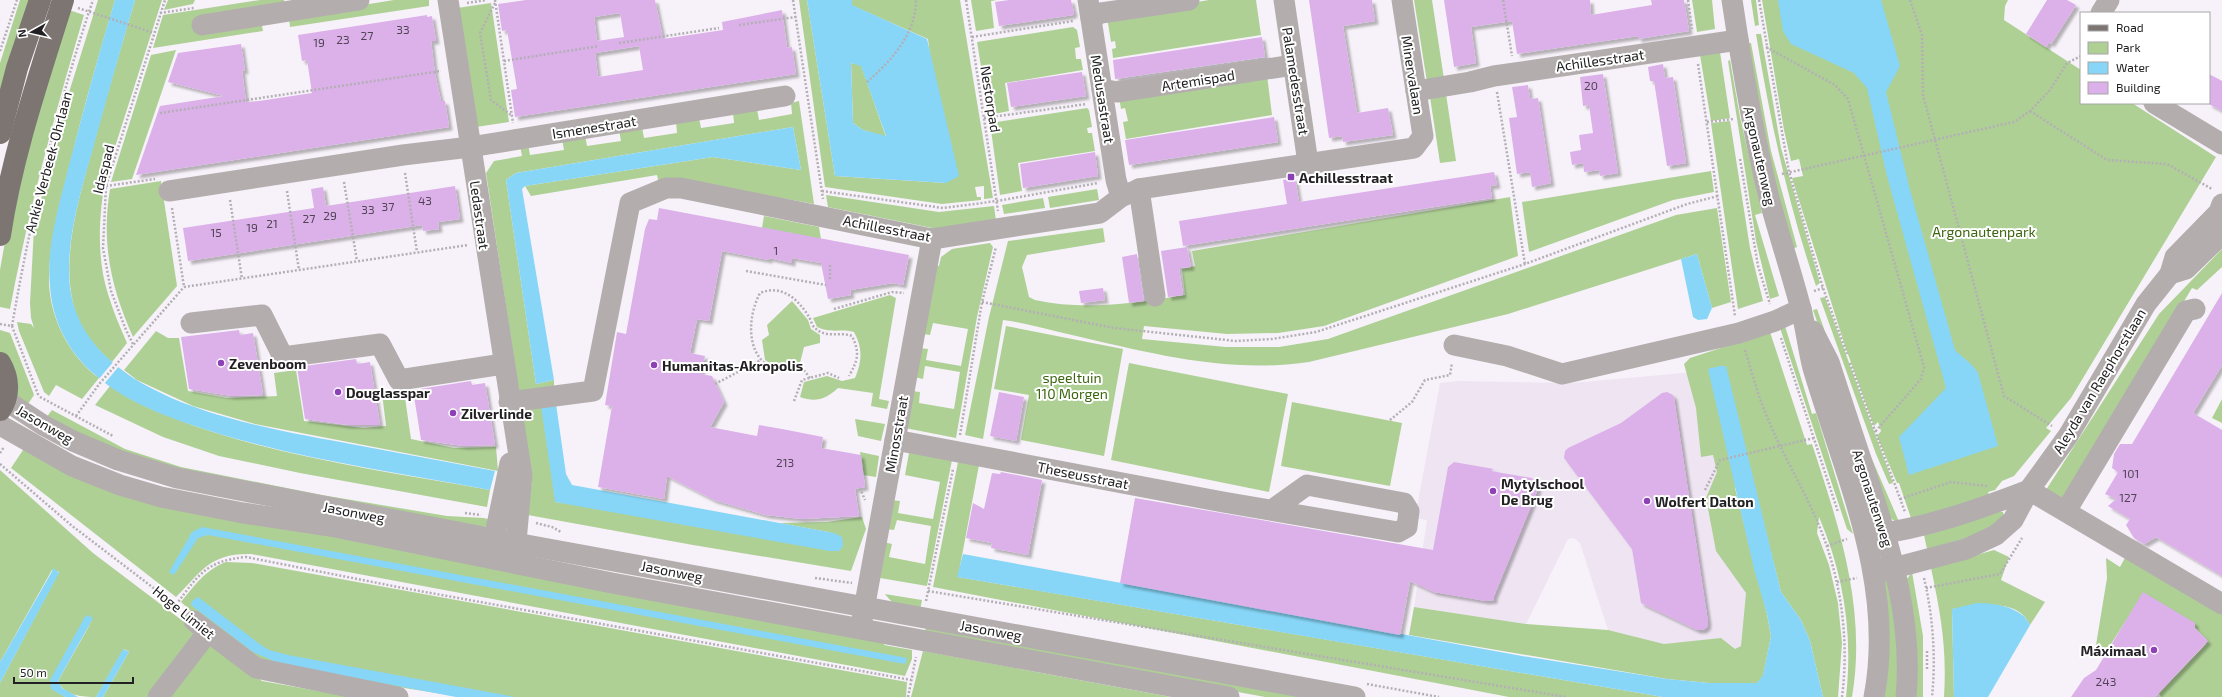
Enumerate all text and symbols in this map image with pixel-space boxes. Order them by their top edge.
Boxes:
north arrow [12,12,52,52]
legend [2080,12,2210,104]
text: Road [2116,20,2144,34]
house number: 33 [396,22,410,36]
street label: Palamedesstraat [1279,26,1313,136]
house number: 27 [361,28,373,42]
text: N [15,29,29,38]
house number: 23 [336,32,350,46]
street label: Minervalaan [1398,34,1428,116]
house number: 19 [313,35,325,49]
text: Park [2116,40,2141,54]
street label: Achillesstraat [1555,45,1645,75]
street label: Medusastraat [1088,54,1118,144]
text: Water [2116,60,2150,74]
street label: Nestorpad [977,64,1005,134]
street label: Artemispad [1160,66,1236,94]
house number: 20 [1584,78,1598,92]
text: Building [2116,80,2161,94]
street label: Ankie Verbeek-Ohrlaan [21,89,75,235]
street label: Argonautenweg [1740,105,1780,208]
street label: Ismenestraat [551,112,637,142]
street label: Idaspad [89,143,117,195]
place label: Achillesstraat [1299,169,1393,186]
marker: Achillesstraat [1286,172,1296,182]
street label: Ledastraat [467,180,493,250]
house number: 43 [418,193,432,207]
house number: 37 [382,199,394,213]
house number: 33 [361,202,375,216]
house number: 29 [323,208,337,222]
house number: 27 [303,211,315,225]
street label: Achillesstraat [842,211,932,245]
house number: 21 [266,216,278,230]
house number: 19 [246,220,258,234]
park label: Argonautenpark [1932,223,2036,240]
house number: 15 [210,225,222,239]
house number: 1 [774,243,778,257]
street label: Aleyda van Raephorstlaan [2049,305,2149,457]
place label: Zevenboom [229,355,306,372]
place label: Humanitas-Akropolis [662,357,803,374]
marker: Zevenboom [216,358,226,368]
marker: Humanitas-Akropolis [649,360,659,370]
park label: speeltuin 110 Morgen [1036,369,1108,402]
place label: Douglasspar [346,384,430,401]
marker: Douglasspar [333,387,343,397]
street label: Minosstraat [881,394,911,474]
street label: Jasonweg [14,401,76,447]
place label: Zilverlinde [461,405,532,422]
marker: Zilverlinde [448,408,458,418]
street label: Argonautenweg [1849,447,1897,549]
house number: 213 [776,455,794,469]
street label: Theseusstraat [1036,458,1130,492]
house number: 101 [2123,466,2139,480]
place label: Mytylschool De Brug [1501,475,1584,508]
marker: Mytylschool De Brug [1488,486,1498,496]
house number: 127 [2119,490,2137,504]
place label: Wolfert Dalton [1655,493,1754,510]
marker: Wolfert Dalton [1642,496,1652,506]
street label: Jasonweg [322,498,386,526]
street label: Jasonweg [640,557,704,585]
street label: Hoge Limiet [150,582,218,642]
street label: Jasonweg [959,616,1023,644]
place label: Máximaal [2081,642,2146,659]
marker: Máximaal [2149,645,2159,655]
scale bar [14,659,133,685]
text: 50 m [20,665,47,679]
house number: 243 [2096,674,2116,688]

